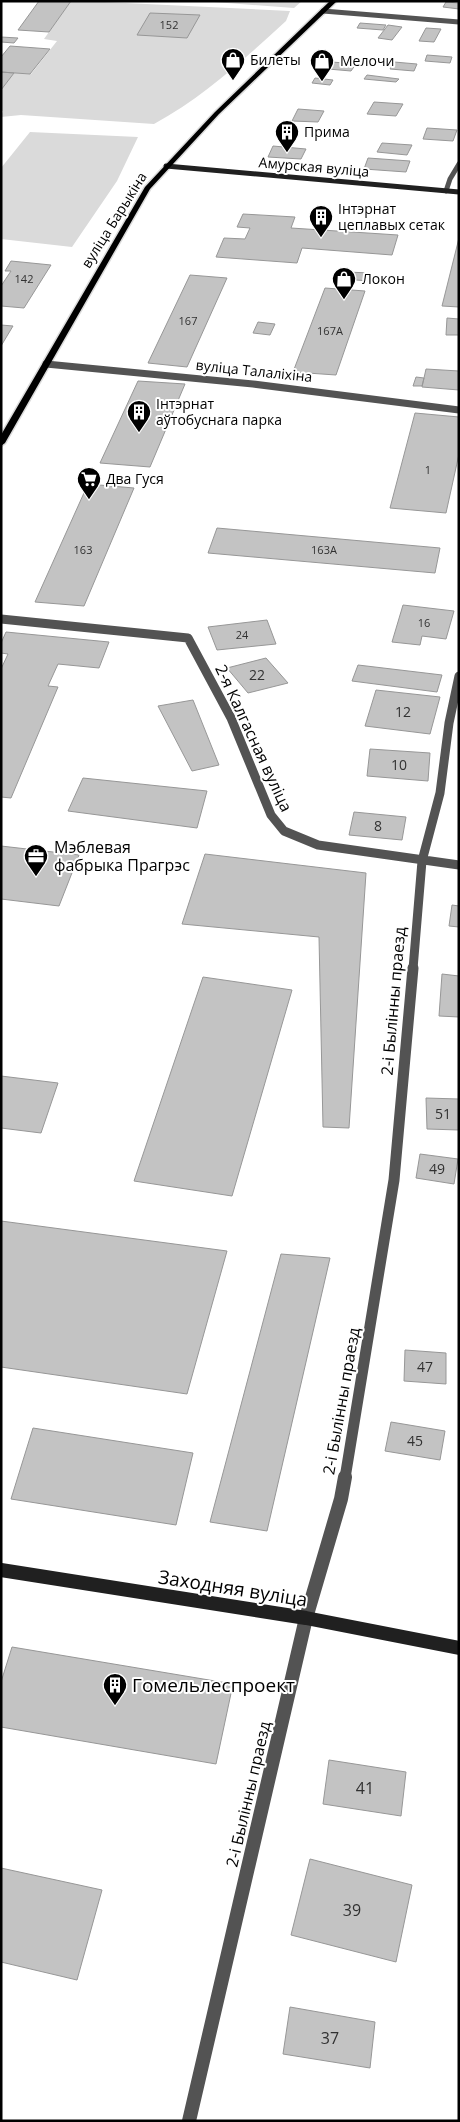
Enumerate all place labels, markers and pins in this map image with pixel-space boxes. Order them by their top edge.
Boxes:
shop icon: Билеты [220,47,246,81]
shop icon: Мелочи [309,48,335,82]
place label: Билеты [250,50,301,69]
place label: Мелочи [340,51,394,70]
building icon: Прима [274,119,300,153]
place label: Прима [304,122,350,141]
place label: Інтэрнат цеплавых сетак [338,199,446,234]
building icon: Інтэрнат цеплавых сетак [308,204,334,238]
shop icon: Локон [331,266,357,300]
place label: Локон [362,269,405,288]
place label: Інтэрнат аўтобуснага парка [156,394,282,429]
building icon: Інтэрнат аўтобуснага парка [126,399,152,433]
supermarket icon: Два Гуся [76,466,102,500]
place label: Два Гуся [106,469,164,488]
place label: Мэблевая фабрыка Прагрэс [54,836,190,876]
office icon: Мэблевая фабрыка Прагрэс [23,843,49,877]
building icon: Гомельлеспроект [102,1672,128,1706]
place label: Гомельлеспроект [132,1672,295,1698]

